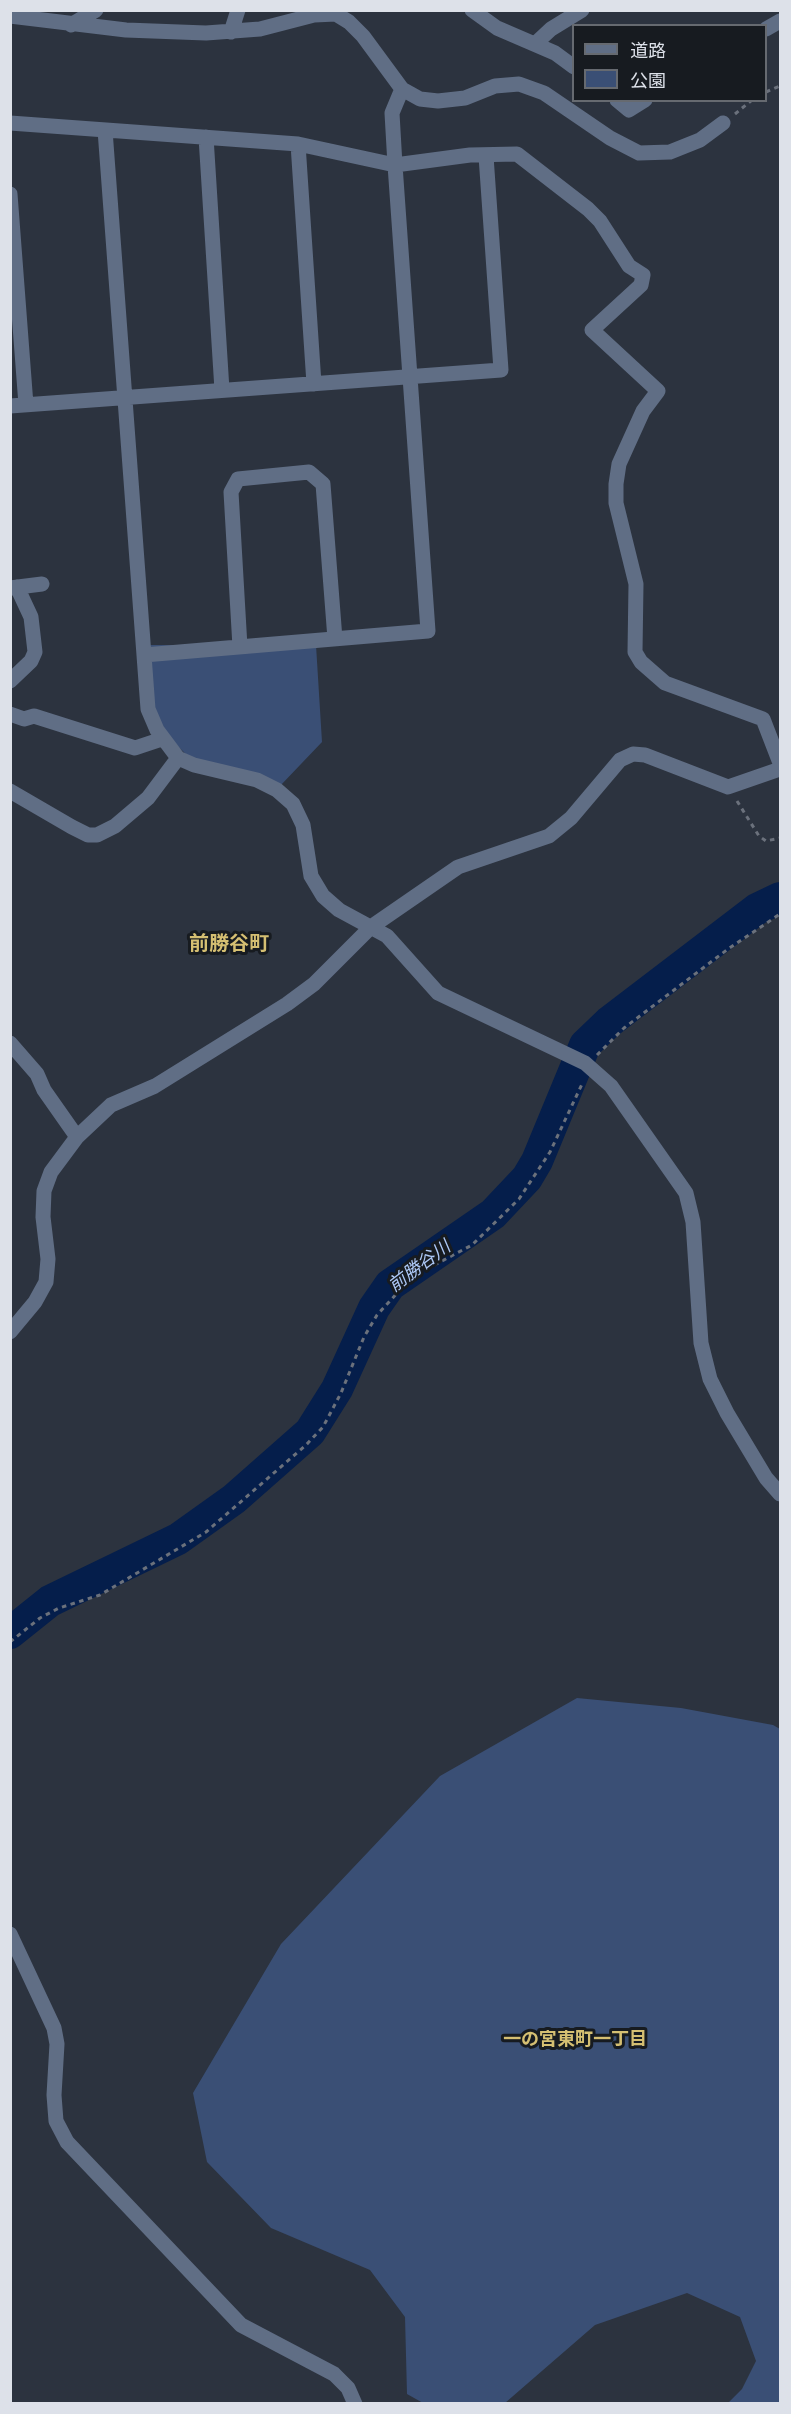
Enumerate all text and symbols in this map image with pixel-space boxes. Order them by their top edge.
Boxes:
legend [572,24,767,102]
text: 道路 [630,41,666,61]
text: 公園 [630,71,666,91]
district label: 前勝谷町 [189,933,269,957]
water label: 前勝谷川 [385,1237,455,1297]
district label: 一の宮東町一丁目 [503,2029,647,2051]

